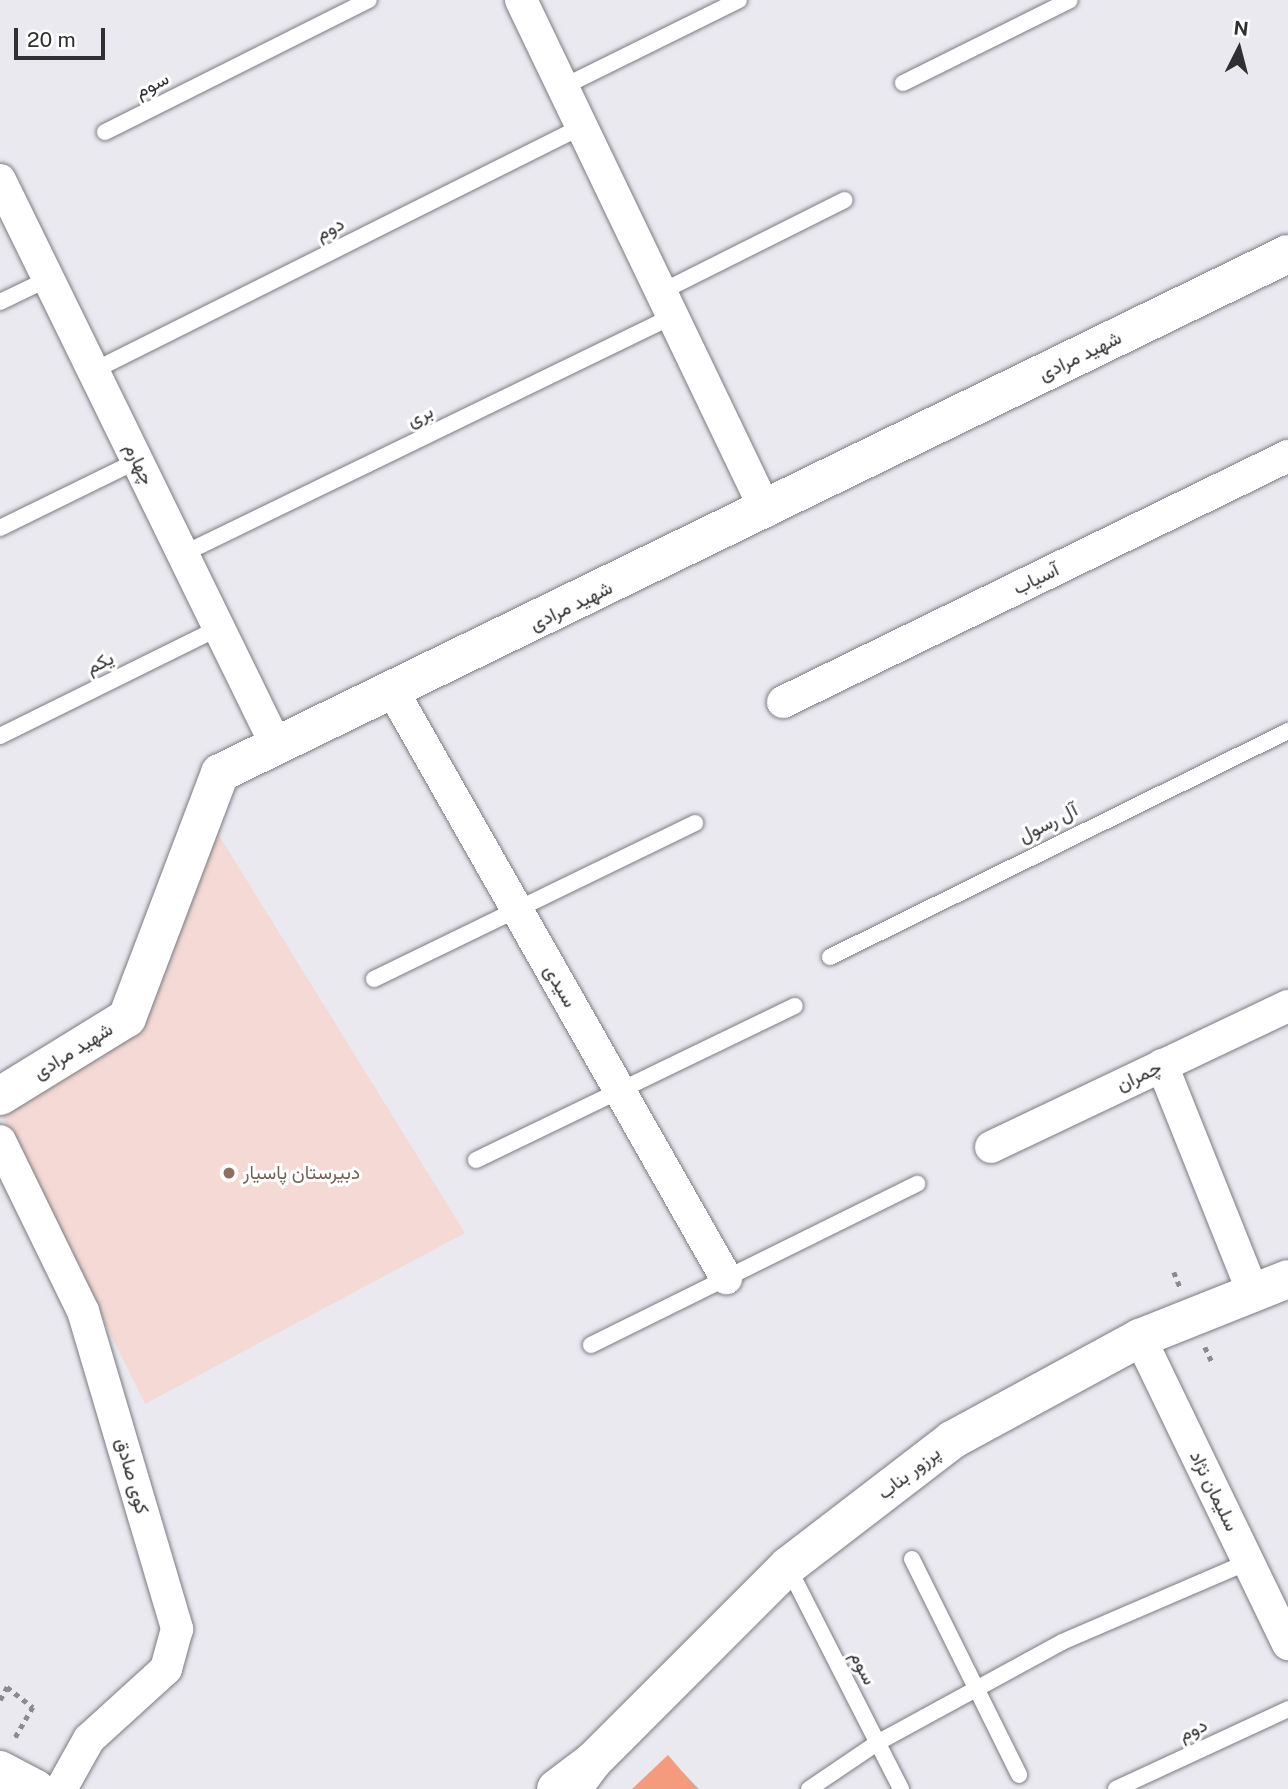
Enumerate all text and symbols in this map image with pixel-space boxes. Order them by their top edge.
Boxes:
scale bar [18,14,108,58]
north arrow [1204,14,1274,84]
text: N [1233,16,1250,40]
text: 20 m [27,27,76,52]
street label: سوم [131,67,173,103]
street label: دوم [312,212,348,246]
street label: شهید مرادی [1035,326,1125,386]
street label: بری [403,400,437,432]
street label: چهارم [119,439,159,489]
street label: آسیاب [1009,558,1063,600]
street label: شهید مرادی [526,576,616,636]
street label: یکم [83,647,117,679]
street label: آل رسول [1015,799,1081,847]
street label: سیدی [539,961,581,1011]
street label: شهید مرادی [29,1018,117,1084]
street label: چمران [1113,1056,1165,1096]
place label: دبیرستان پاسیار [243,1162,360,1184]
marker: دبیرستان پاسیار [221,1165,237,1181]
street label: کوی صادق [110,1435,154,1517]
street label: پرزور بناب [873,1442,945,1504]
street label: سلیمان نژاد [1185,1447,1243,1535]
street label: سوم [845,1647,881,1689]
street label: دوم [1175,1714,1211,1746]

